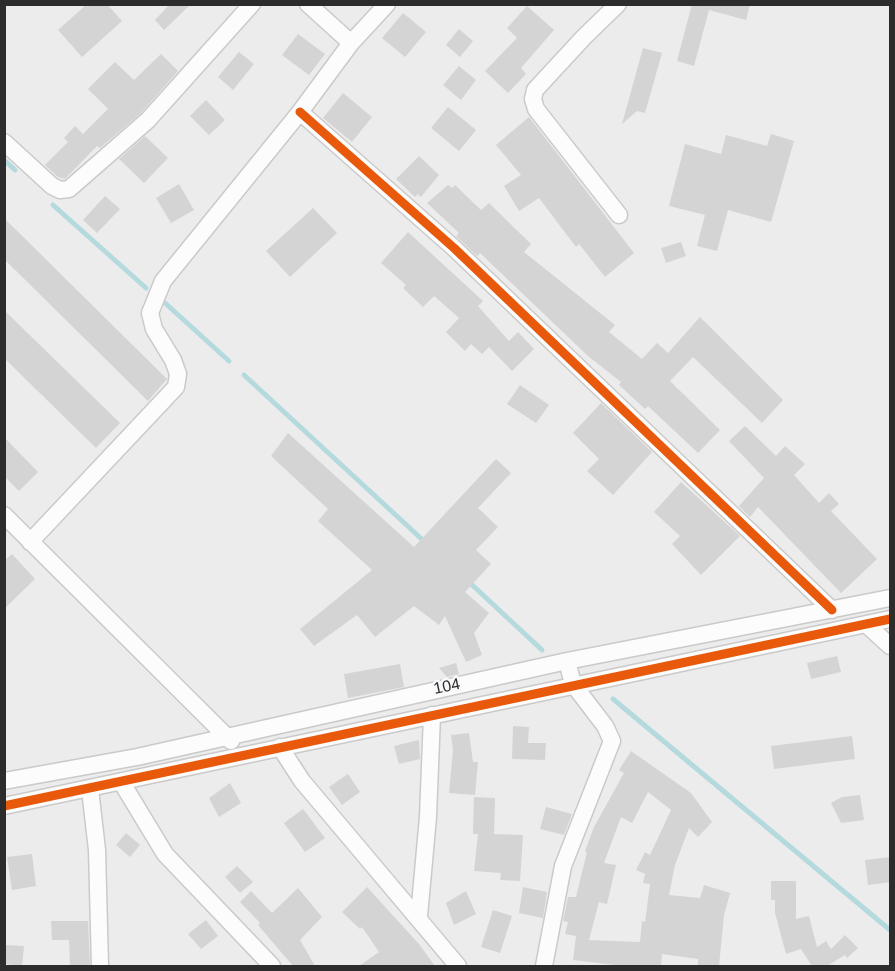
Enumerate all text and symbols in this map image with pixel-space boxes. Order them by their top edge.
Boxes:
street label: 104 [432,675,462,699]

